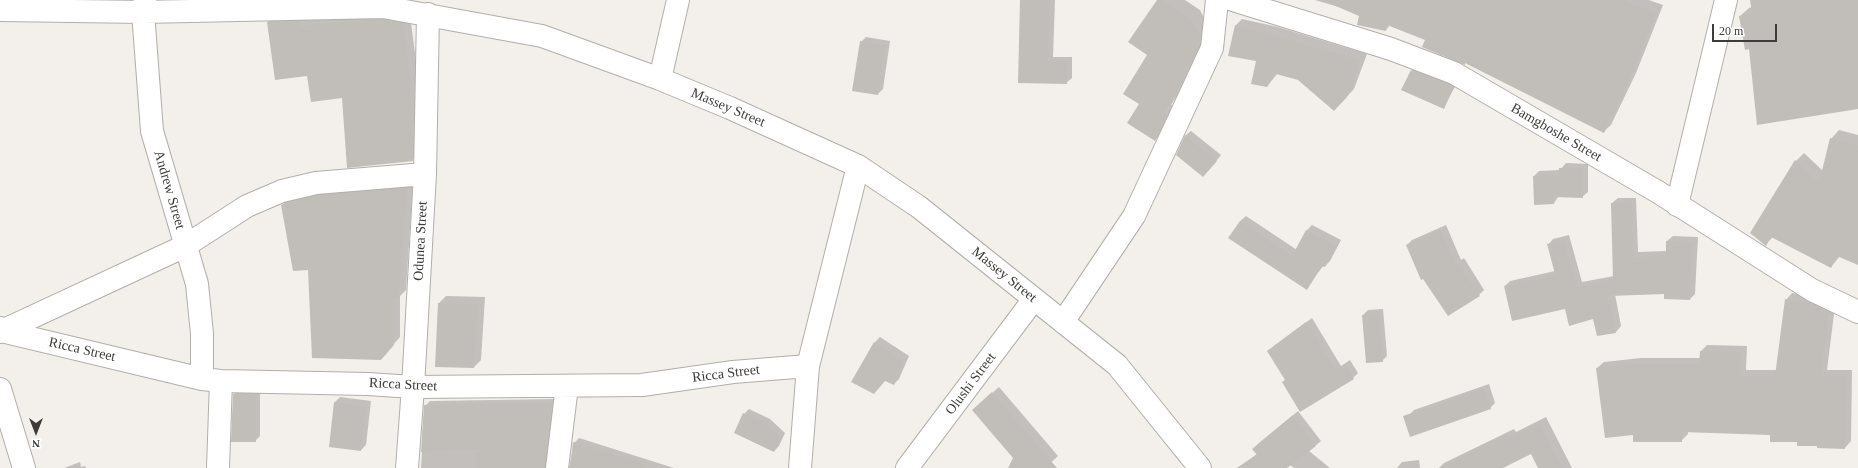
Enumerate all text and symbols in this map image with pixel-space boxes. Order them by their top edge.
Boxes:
scale bar [1714,16,1779,42]
text: 20 m [1719,24,1743,38]
street label: Massey Street [688,85,768,131]
street label: Bamgboshe Street [1508,100,1604,166]
street label: Andrew Street [150,149,188,231]
street label: Odunea Street [411,201,431,281]
street label: Massey Street [968,244,1040,306]
street label: Ricca Street [47,334,117,366]
street label: Olushi Street [942,350,1000,418]
street label: Ricca Street [691,362,761,386]
street label: Ricca Street [369,375,437,395]
north arrow [16,412,56,452]
text: N [32,438,40,450]

